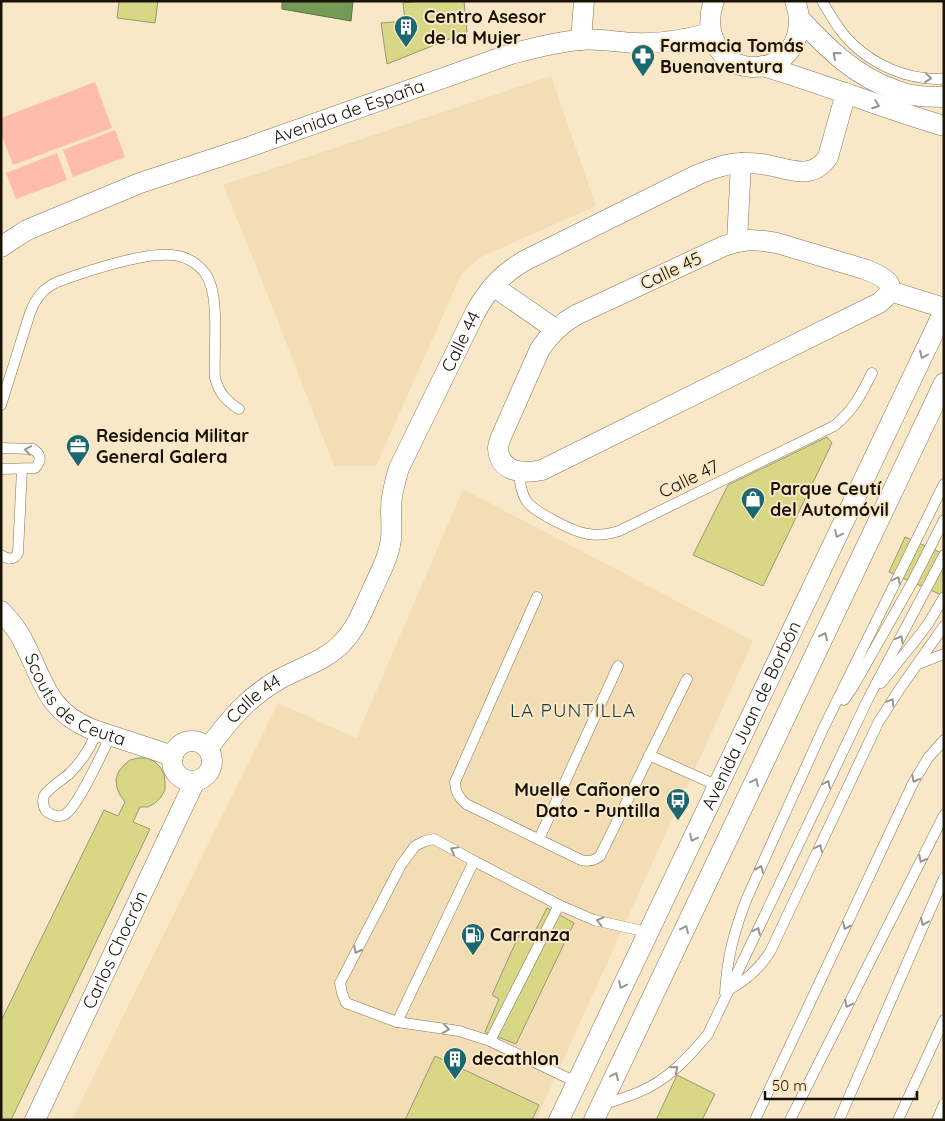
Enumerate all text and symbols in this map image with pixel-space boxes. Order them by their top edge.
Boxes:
place label: Centro Asesor de la Mujer [424,5,546,49]
building icon: Centro Asesor de la Mujer [393,14,419,48]
place label: Farmacia Tomás Buenaventura [660,34,804,78]
pharmacy icon: Farmacia Tomás Buenaventura [630,43,656,77]
one-way arrow [833,51,842,60]
one-way arrow [924,72,932,83]
street label: Avenida de España [269,74,428,149]
one-way arrow [871,98,880,109]
street label: Calle 45 [636,246,705,295]
street label: Calle 44 [436,307,485,376]
one-way arrow [919,350,929,359]
place label: Residencia Militar General Galera [96,424,249,468]
office icon: Residencia Militar General Galera [65,433,91,467]
one-way arrow [23,445,31,456]
street label: Calle 47 [655,454,723,503]
place label: Parque Ceutí del Automóvil [770,477,889,521]
shop icon: Parque Ceutí del Automóvil [740,486,766,520]
one-way arrow [834,528,844,537]
one-way arrow [891,576,901,585]
street label: Avenida Juan de Borbón [696,617,806,813]
one-way arrow [818,632,828,641]
one-way arrow [894,635,904,644]
street label: Scouts de Ceuta [20,649,129,751]
street label: Calle 44 [221,669,285,728]
district label: LA PUNTILLA [510,698,636,722]
one-way arrow [885,699,895,708]
one-way arrow [911,774,921,783]
place label: Muelle Cañonero Dato - Puntilla [514,778,660,822]
one-way arrow [749,779,759,788]
one-way arrow [821,780,832,789]
bus stop icon: Muelle Cañonero Dato - Puntilla [665,787,691,821]
one-way arrow [689,833,699,842]
one-way arrow [813,844,823,853]
one-way arrow [450,846,459,856]
one-way arrow [918,853,928,862]
one-way arrow [754,865,765,874]
street label: Carlos Chocrón [77,887,153,1013]
one-way arrow [596,917,604,927]
one-way arrow [920,917,931,926]
one-way arrow [841,921,852,930]
fuel station icon: Carranza [460,922,486,956]
place label: Carranza [490,923,570,946]
one-way arrow [679,925,689,934]
one-way arrow [751,927,762,936]
one-way arrow [353,945,363,954]
one-way arrow [618,980,629,989]
one-way arrow [844,998,854,1007]
one-way arrow [443,1023,451,1034]
building icon: decathlon [442,1046,468,1080]
place label: decathlon [472,1047,559,1070]
one-way arrow [669,1066,678,1074]
scale bar [765,1068,918,1100]
one-way arrow [609,1072,619,1081]
text: 50 m [772,1076,807,1095]

